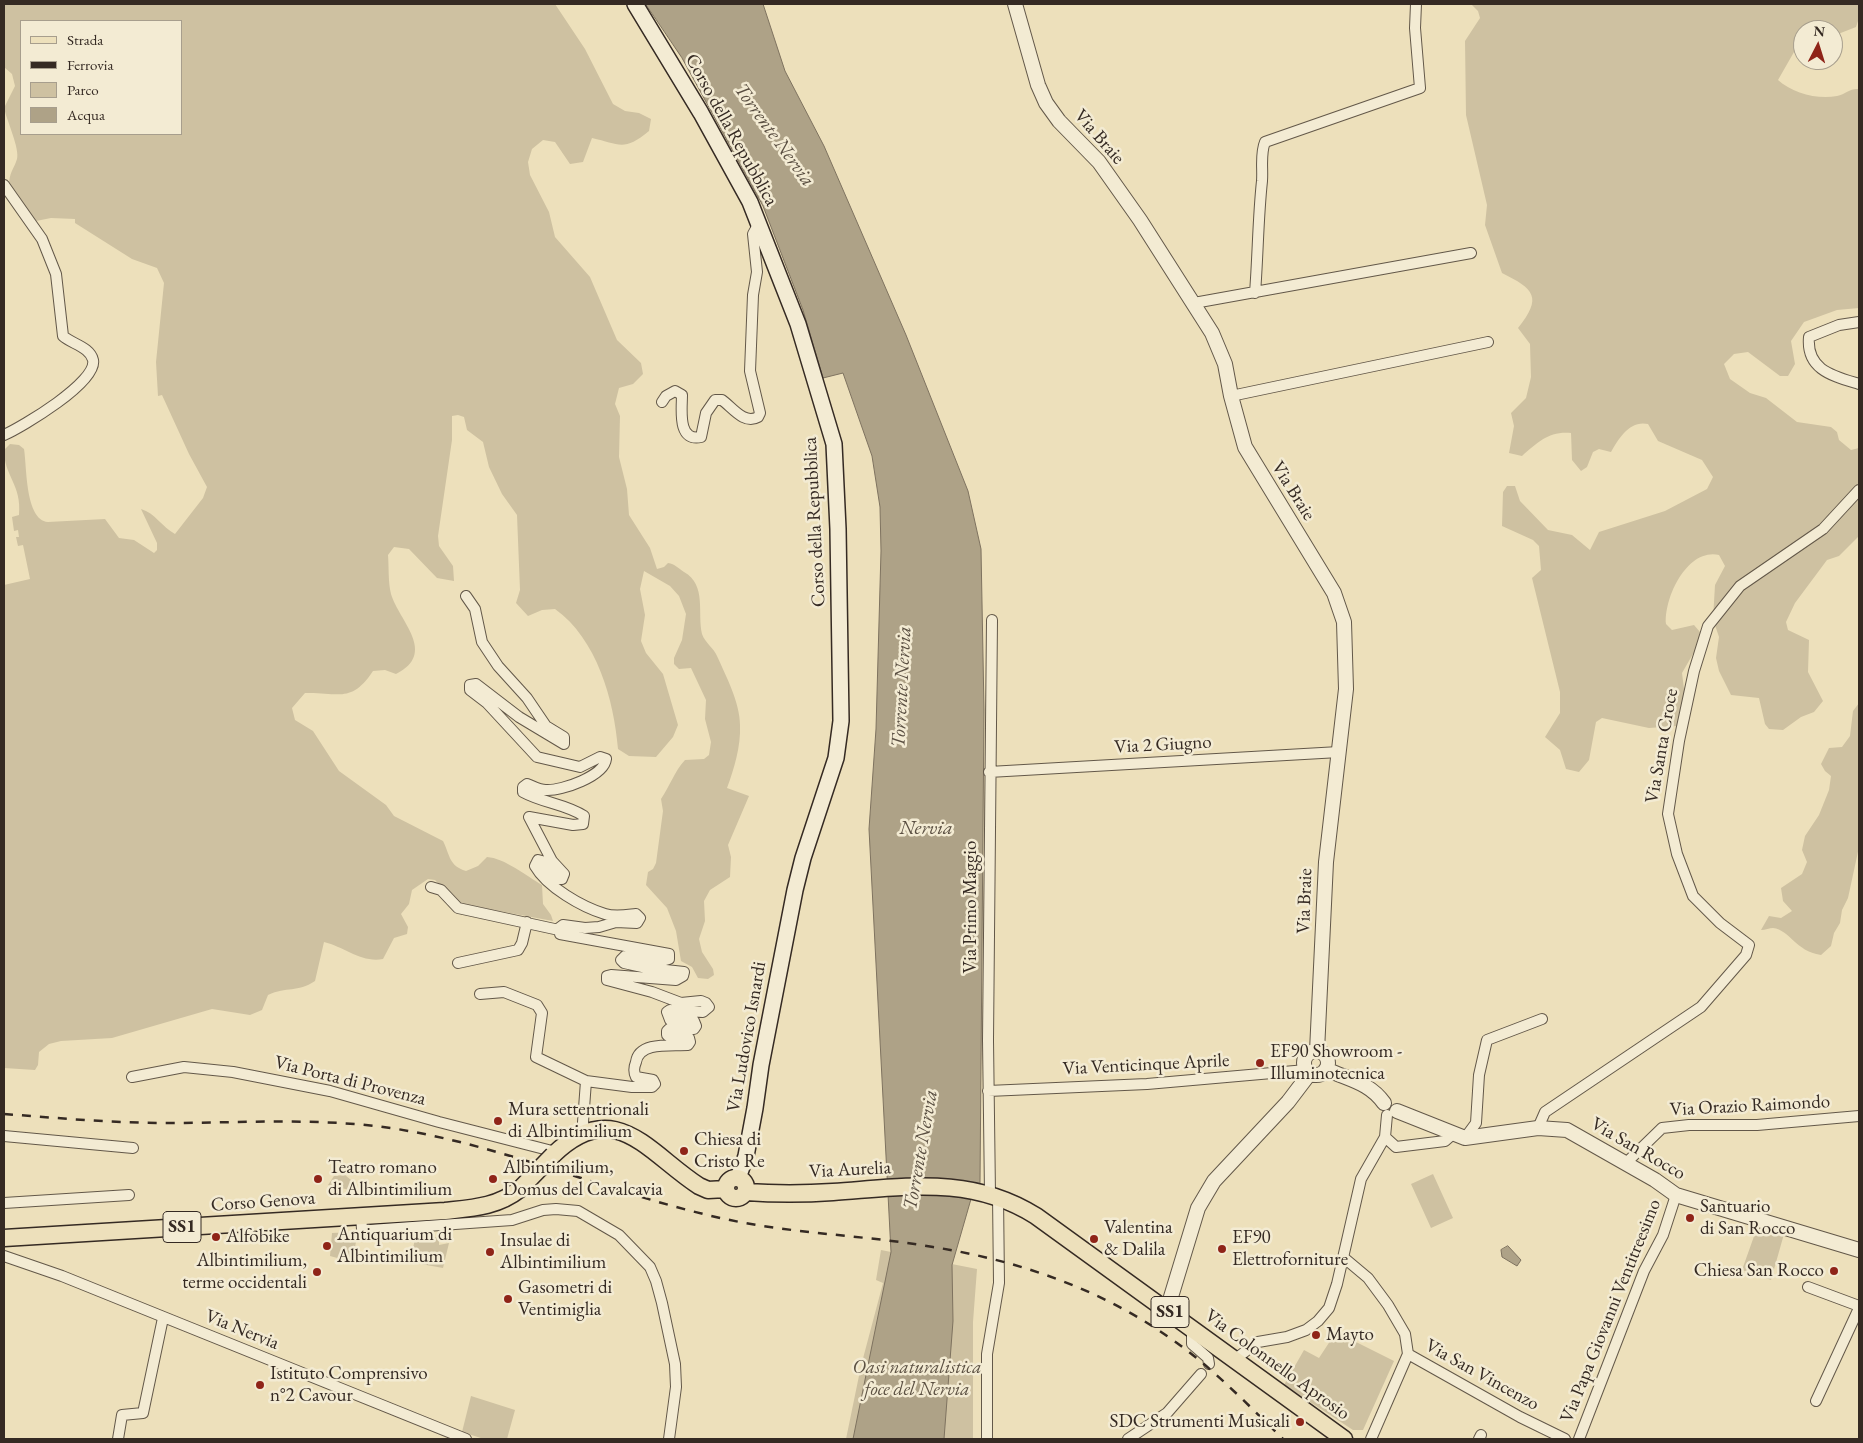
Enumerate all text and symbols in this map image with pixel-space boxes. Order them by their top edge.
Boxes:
legend [20,20,182,135]
north arrow [1793,20,1843,70]
text: N [1813,22,1826,41]
text: Strada [67,30,103,49]
street label: Corso della Repubblica [680,50,782,210]
text: Ferrovia [67,55,114,74]
water label: Torrente Nervia [729,79,819,191]
text: Parco [67,80,99,99]
text: Acqua [67,105,105,124]
street label: Via Braie [1069,105,1129,169]
street label: Corso della Repubblica [799,436,831,608]
street label: Via Braie [1266,457,1320,525]
water label: Torrente Nervia [887,626,917,748]
street label: Via Santa Croce [1641,687,1683,805]
street label: Via 2 Giugno [1114,731,1212,759]
water label: Nervia [899,817,953,841]
street label: Via Primo Maggio [960,841,982,973]
street label: Via Braie [1292,868,1318,934]
street label: Via Ludovico Isnardi [723,960,771,1114]
place label: EF90 Showroom - Illuminotecnica [1270,1041,1402,1085]
street label: Via Venticinque Aprile [1062,1049,1230,1081]
street label: Via Porta di Provenza [272,1051,428,1111]
marker: EF90 Showroom - Illuminotecnica [1254,1057,1266,1069]
water label: Torrente Nervia [899,1088,943,1212]
street label: Via Orazio Raimondo [1669,1090,1831,1122]
place label: Mura settentrionali di Albintimilium [508,1099,649,1143]
street label: Via San Rocco [1587,1113,1689,1185]
marker: Mura settentrionali di Albintimilium [492,1115,504,1127]
place label: Chiesa di Cristo Re [694,1129,765,1173]
marker: Chiesa di Cristo Re [678,1145,690,1157]
street label: Via Aurelia [808,1156,892,1184]
place label: Teatro romano di Albintimilium [328,1157,452,1201]
place label: Albintimilium, Domus del Cavalcavia [503,1157,663,1201]
marker: Teatro romano di Albintimilium [312,1173,324,1185]
marker: Albintimilium, Domus del Cavalcavia [487,1173,499,1185]
street label: Corso Genova [210,1187,316,1217]
street label: Via Papa Giovanni Ventitreesimo [1556,1196,1666,1426]
place label: Santuario di San Rocco [1700,1196,1795,1240]
road number: SS1 [163,1212,201,1242]
marker: Santuario di San Rocco [1684,1212,1696,1224]
place label: Valentina & Dalila [1104,1217,1173,1261]
place label: Antiquarium di Albintimilium [337,1224,452,1268]
place label: Alfobike [226,1226,289,1248]
place label: EF90 Elettroforniture [1232,1227,1348,1271]
place label: Insulae di Albintimilium [500,1230,606,1274]
marker: Alfobike [210,1231,222,1243]
marker: Valentina & Dalila [1088,1233,1100,1245]
marker: Antiquarium di Albintimilium [321,1240,333,1252]
marker: EF90 Elettroforniture [1216,1243,1228,1255]
marker: Insulae di Albintimilium [484,1246,496,1258]
place label: Albintimilium, terme occidentali [182,1250,307,1294]
place label: Chiesa San Rocco [1694,1260,1824,1282]
marker: Chiesa San Rocco [1828,1265,1840,1277]
marker: Albintimilium, terme occidentali [311,1266,323,1278]
place label: Gasometri di Ventimiglia [518,1277,612,1321]
marker: Gasometri di Ventimiglia [502,1293,514,1305]
road number: SS1 [1151,1296,1189,1328]
street label: Via Nervia [202,1305,282,1355]
street label: Via Colonnello Aprosio [1200,1305,1354,1425]
place label: Mayto [1326,1324,1374,1346]
marker: Mayto [1310,1329,1322,1341]
street label: Via San Vincenzo [1421,1334,1543,1416]
park label: Oasi naturalistica foce del Nervia [852,1357,982,1401]
place label: Istituto Comprensivo n°2 Cavour [270,1363,428,1407]
marker: Istituto Comprensivo n°2 Cavour [254,1379,266,1391]
place label: SDC Strumenti Musicali [1110,1411,1290,1433]
marker: SDC Strumenti Musicali [1294,1416,1306,1428]

